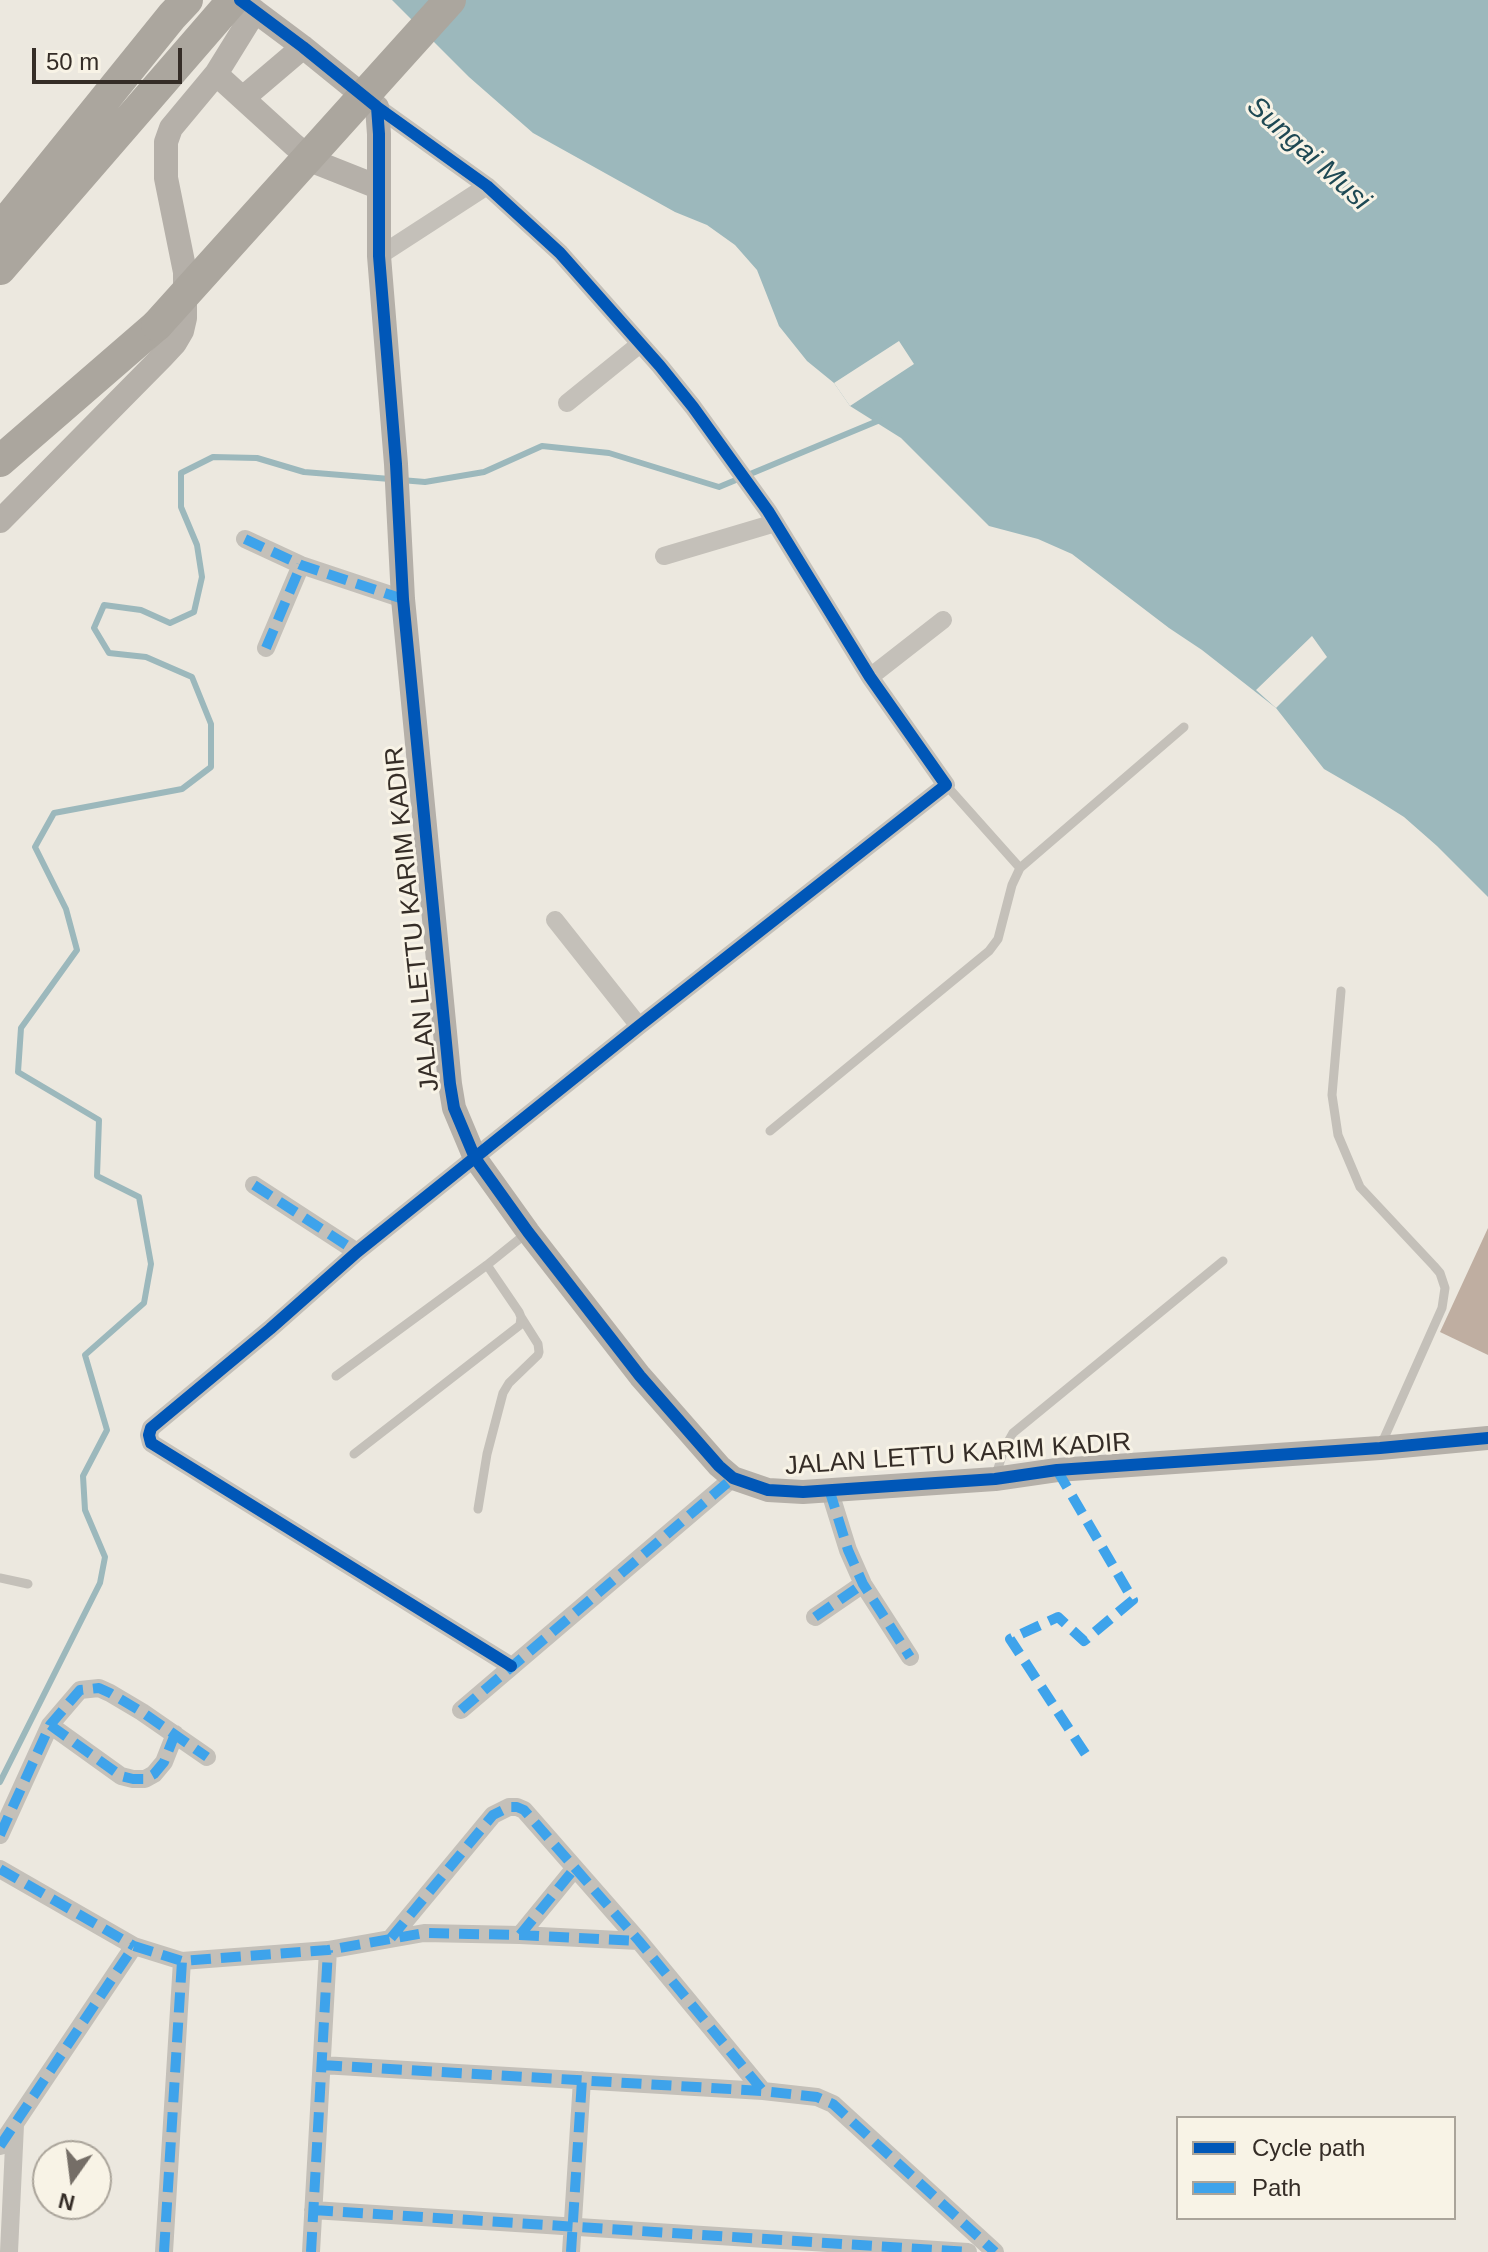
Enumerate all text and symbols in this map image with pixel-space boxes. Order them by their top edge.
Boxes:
scale bar [36,32,186,82]
text: 50 m [46,48,99,75]
water label: Sungai Musi [1240,90,1376,218]
street label: JALAN LETTU KARIM KADIR [379,745,447,1093]
street label: JALAN LETTU KARIM KADIR [784,1427,1132,1483]
legend [1176,2116,1456,2220]
text: Cycle path [1252,2134,1365,2161]
north arrow [32,2140,112,2220]
text: Path [1252,2174,1301,2201]
text: N [56,2188,77,2216]

